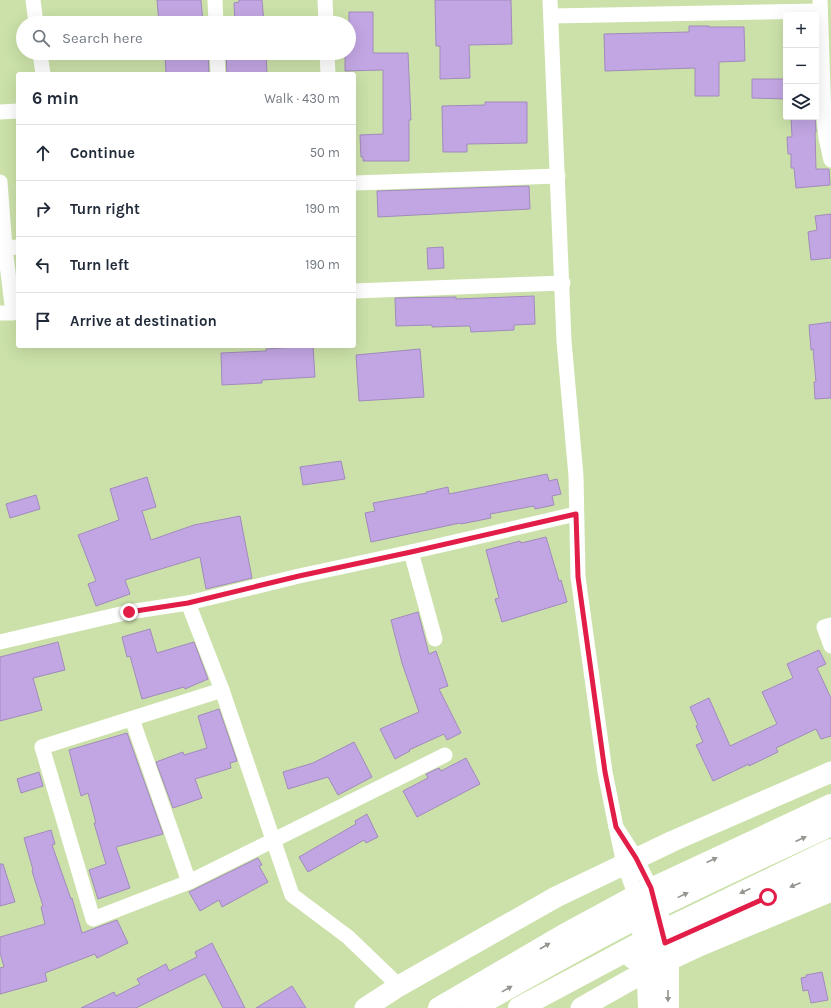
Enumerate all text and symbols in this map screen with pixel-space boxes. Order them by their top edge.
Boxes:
map controls [783,12,819,120]
button: + [783,12,819,48]
search box [16,16,356,60]
icon: search [30,27,52,49]
text: Search here [62,29,143,47]
button: − [783,48,819,84]
button: layers [783,84,819,120]
text: 6 min [32,88,79,108]
text: Walk · 430 m [264,91,340,106]
icon: ahead [32,142,54,164]
text: Continue [70,144,135,162]
text: 50 m [310,145,340,160]
icon: right [32,198,54,220]
text: Turn right [70,200,140,218]
text: 190 m [305,201,340,216]
icon: left [32,254,54,276]
text: Turn left [70,256,129,274]
text: 190 m [305,257,340,272]
icon: arrive [32,310,54,332]
text: Arrive at destination [70,312,217,330]
route end [120,603,138,621]
one-way arrow [795,836,806,842]
one-way arrow [706,857,717,863]
one-way arrow [790,882,801,888]
one-way arrow [740,888,751,894]
route start [759,888,777,906]
one-way arrow [678,892,689,898]
one-way arrow [539,942,551,949]
one-way arrow [501,986,513,992]
one-way arrow [665,990,671,1003]

